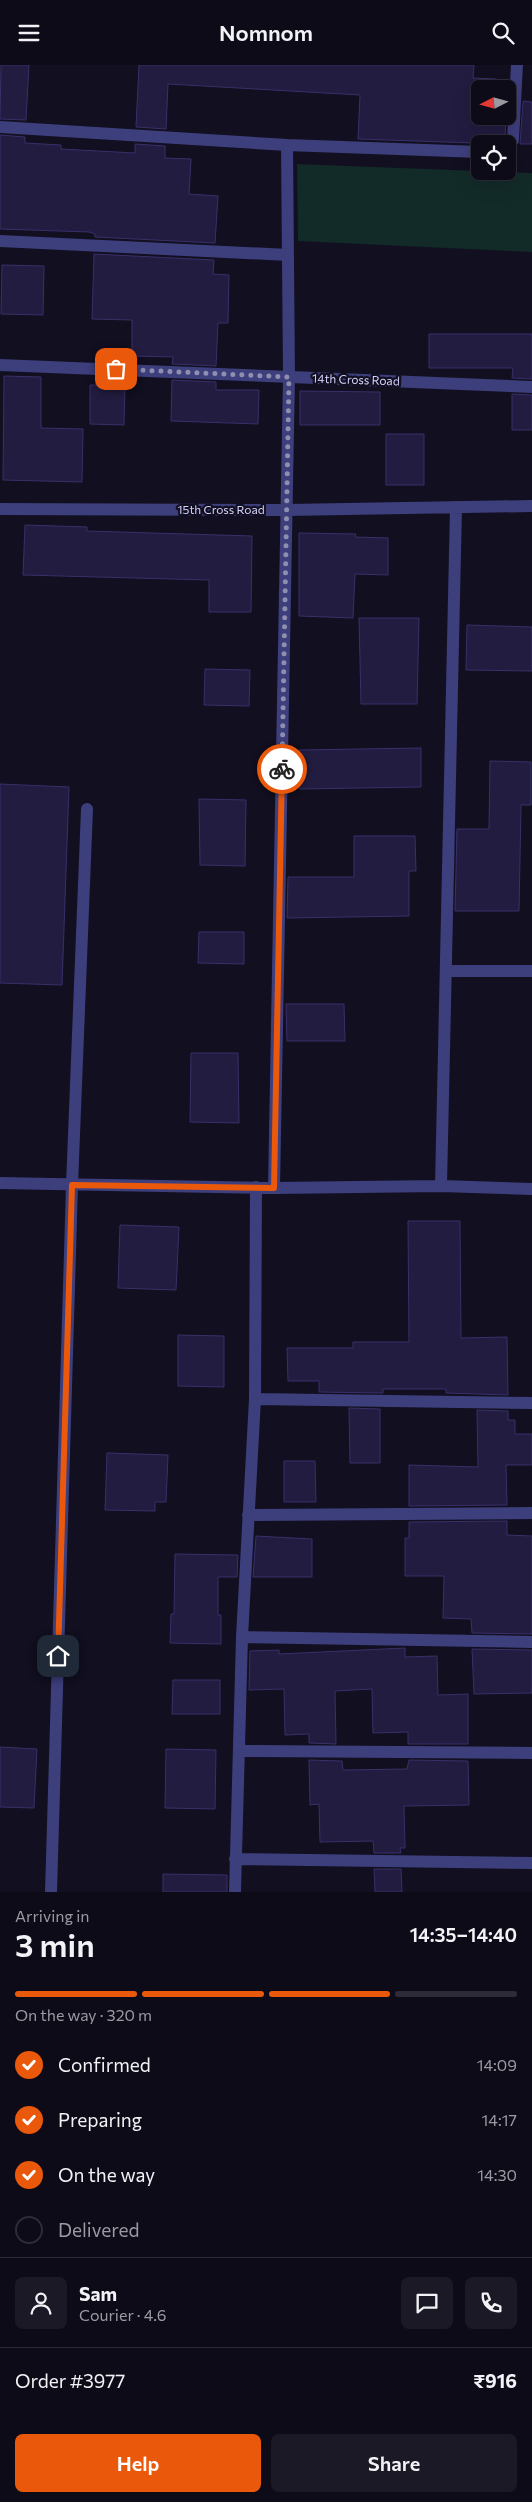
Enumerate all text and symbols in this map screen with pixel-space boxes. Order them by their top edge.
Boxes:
icon: menu [15,19,43,47]
text: Nomnom [219,19,313,46]
icon: search [489,19,517,47]
north arrow [471,80,516,125]
map controls [471,80,516,180]
button: locate [471,135,516,180]
pin [95,348,137,390]
icon: bag [102,355,130,383]
street label: 14th Cross Road [312,370,400,388]
street label: 15th Cross Road [177,502,265,516]
courier [257,744,307,794]
icon: bike [268,755,296,783]
pin [37,1635,79,1677]
icon: home [44,1642,72,1670]
text: Arriving in [15,1906,89,1925]
text: 14:35–14:40 [410,1923,517,1946]
text: 3 min [15,1924,95,1964]
text: On the way · 320 m [15,2005,152,2024]
icon: check [15,2051,43,2079]
text: Confirmed [58,2053,151,2076]
text: 14:09 [477,2055,517,2074]
icon: check [15,2106,43,2134]
text: Preparing [58,2108,142,2131]
text: 14:17 [481,2110,517,2129]
icon: check [15,2161,43,2189]
text: On the way [58,2163,155,2186]
text: 14:30 [477,2165,517,2184]
text: Delivered [58,2218,139,2241]
button: person [15,2277,67,2329]
button: chat [401,2277,453,2329]
button: phone [465,2277,517,2329]
text: Sam [79,2282,117,2305]
text: Courier · 4.6 [79,2305,166,2324]
text: Order #3977 [15,2369,125,2392]
text: ₹916 [473,2369,517,2392]
button: Help [15,2434,261,2492]
button: Share [271,2434,517,2492]

